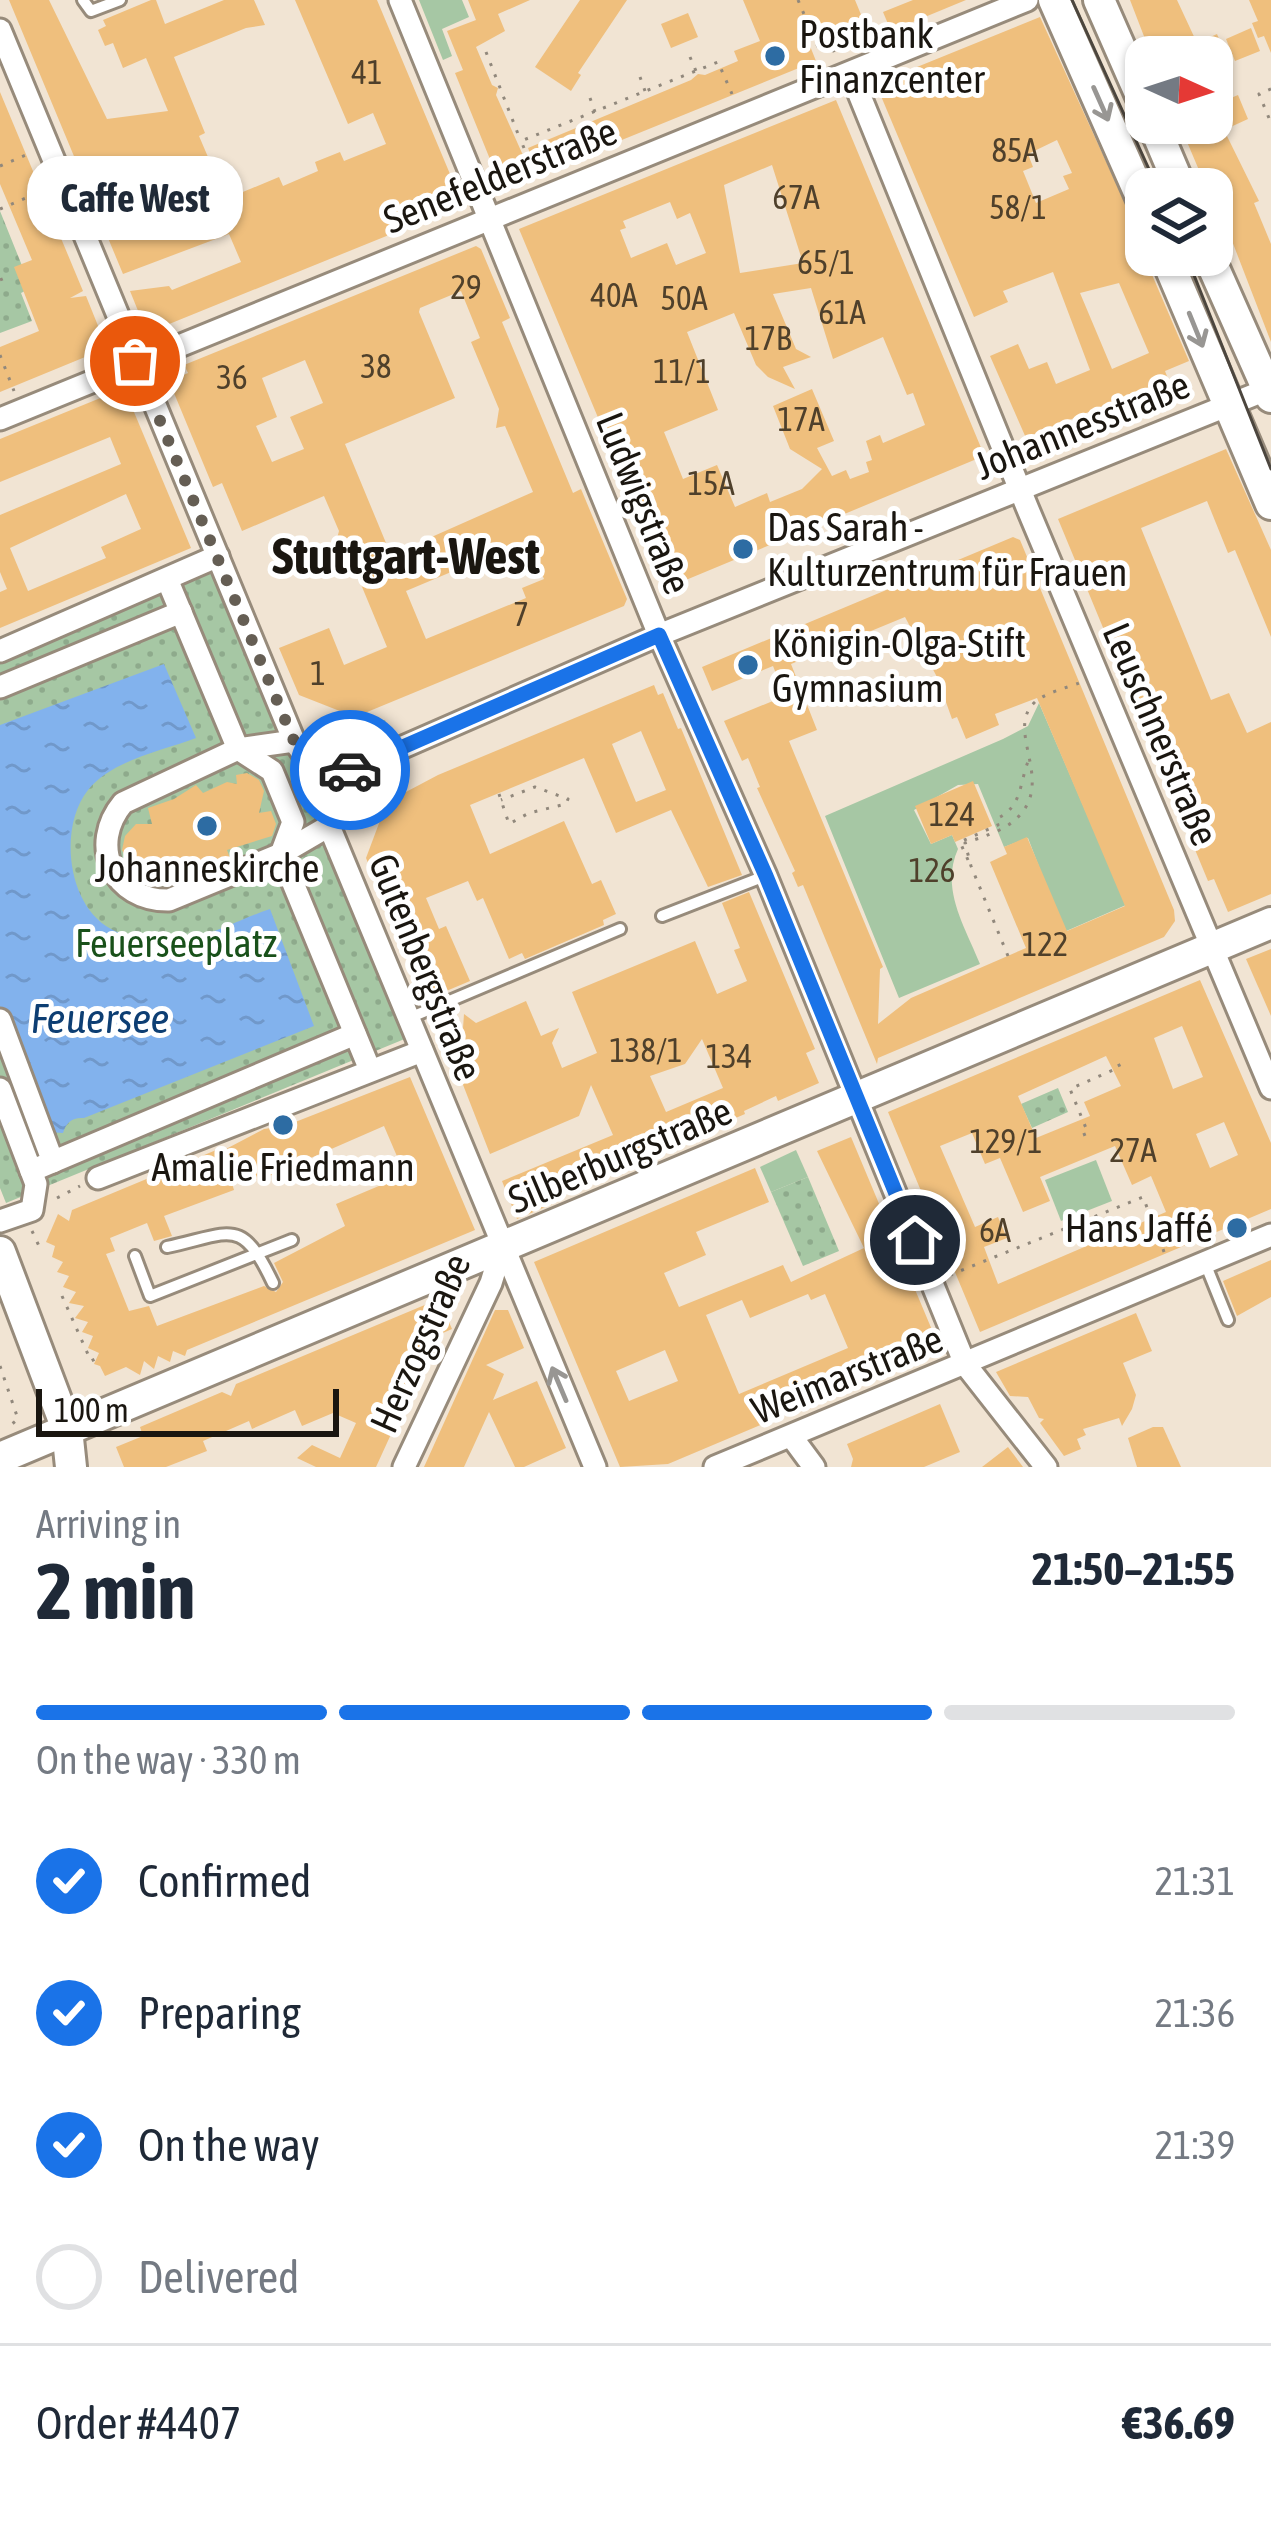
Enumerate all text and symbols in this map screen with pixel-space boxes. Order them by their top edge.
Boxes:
place label: Postbank Finanzcenter [799,12,985,101]
north arrow [1125,36,1233,144]
map controls [1125,36,1233,276]
marker: Postbank Finanzcenter [762,43,788,69]
house number: 41 [351,53,383,91]
one-way arrow [1091,85,1113,121]
street label: Senefelderstraße [377,108,623,242]
house number: 85A [991,131,1039,169]
callout: Caffe West [27,157,243,241]
button: layers [1125,168,1233,276]
text: Caffe West [60,176,210,220]
house number: 67A [772,178,820,216]
house number: 58/1 [989,188,1047,226]
house number: 65/1 [797,243,855,281]
house number: 29 [450,268,482,306]
house number: 40A [590,276,638,314]
house number: 50A [660,279,708,317]
house number: 61A [818,293,866,331]
pin [84,310,186,412]
one-way arrow [1187,311,1208,348]
house number: 17B [745,319,792,357]
icon: bag [102,328,168,394]
house number: 38 [360,347,392,385]
house number: 11/1 [653,352,711,390]
house number: 36 [216,358,248,396]
street label: Johannesstraße [968,362,1196,488]
house number: 17A [777,400,825,438]
street label: Ludwigstraße [588,406,700,600]
house number: 15A [687,464,735,502]
place label: Das Sarah - Kulturzentrum für Frauen [767,505,1127,594]
district label: Stuttgart-West [272,526,540,585]
marker: Das Sarah - Kulturzentrum für Frauen [730,536,756,562]
house number: 7 [513,595,529,633]
street label: Leuschnerstraße [1094,616,1228,852]
place label: Königin-Olga-Stift Gymnasium [772,621,1026,710]
marker: Königin-Olga-Stift Gymnasium [735,652,761,678]
house number: 1 [310,654,326,692]
courier [290,710,410,830]
icon: car [317,737,383,803]
house number: 124 [929,795,975,833]
marker: Johanneskirche [194,813,220,839]
place label: Johanneskirche [95,846,319,890]
street label: Gutenbergstraße [361,847,491,1087]
house number: 126 [909,851,955,889]
park label: Feuerseeplatz [75,921,277,965]
house number: 122 [1022,925,1068,963]
water label: Feuersee [30,994,170,1042]
house number: 138/1 [609,1031,683,1069]
house number: 134 [706,1037,752,1075]
street label: Silberburgstraße [502,1088,738,1222]
marker: Amalie Friedmann [270,1112,296,1138]
house number: 129/1 [969,1122,1043,1160]
house number: 27A [1109,1131,1157,1169]
place label: Amalie Friedmann [151,1145,415,1189]
pin [864,1189,966,1291]
place label: Hans Jaffé [1065,1206,1213,1250]
icon: home [882,1207,948,1273]
house number: 6A [979,1211,1012,1249]
marker: Hans Jaffé [1224,1215,1250,1241]
street label: Herzogstraße [361,1247,479,1439]
street label: Weimarstraße [745,1316,949,1432]
one-way arrow [547,1366,569,1402]
scale bar [36,1383,339,1436]
text: 100 m [54,1391,129,1429]
text: Arriving in [36,1502,181,1546]
text: 21:50–21:55 [1032,1543,1235,1595]
text: 2 min [36,1546,195,1636]
text: On the way · 330 m [36,1738,301,1782]
icon: check [36,1848,102,1914]
text: Confirmed [138,1855,311,1907]
text: 21:31 [1155,1859,1235,1903]
icon: check [36,1980,102,2046]
text: Preparing [138,1987,301,2039]
text: 21:36 [1155,1991,1235,2035]
icon: check [36,2112,102,2178]
text: On the way [138,2119,320,2171]
text: 21:39 [1155,2123,1235,2167]
text: Delivered [138,2251,299,2303]
text: Order #4407 [36,2397,241,2449]
text: €36.69 [1122,2397,1235,2449]

